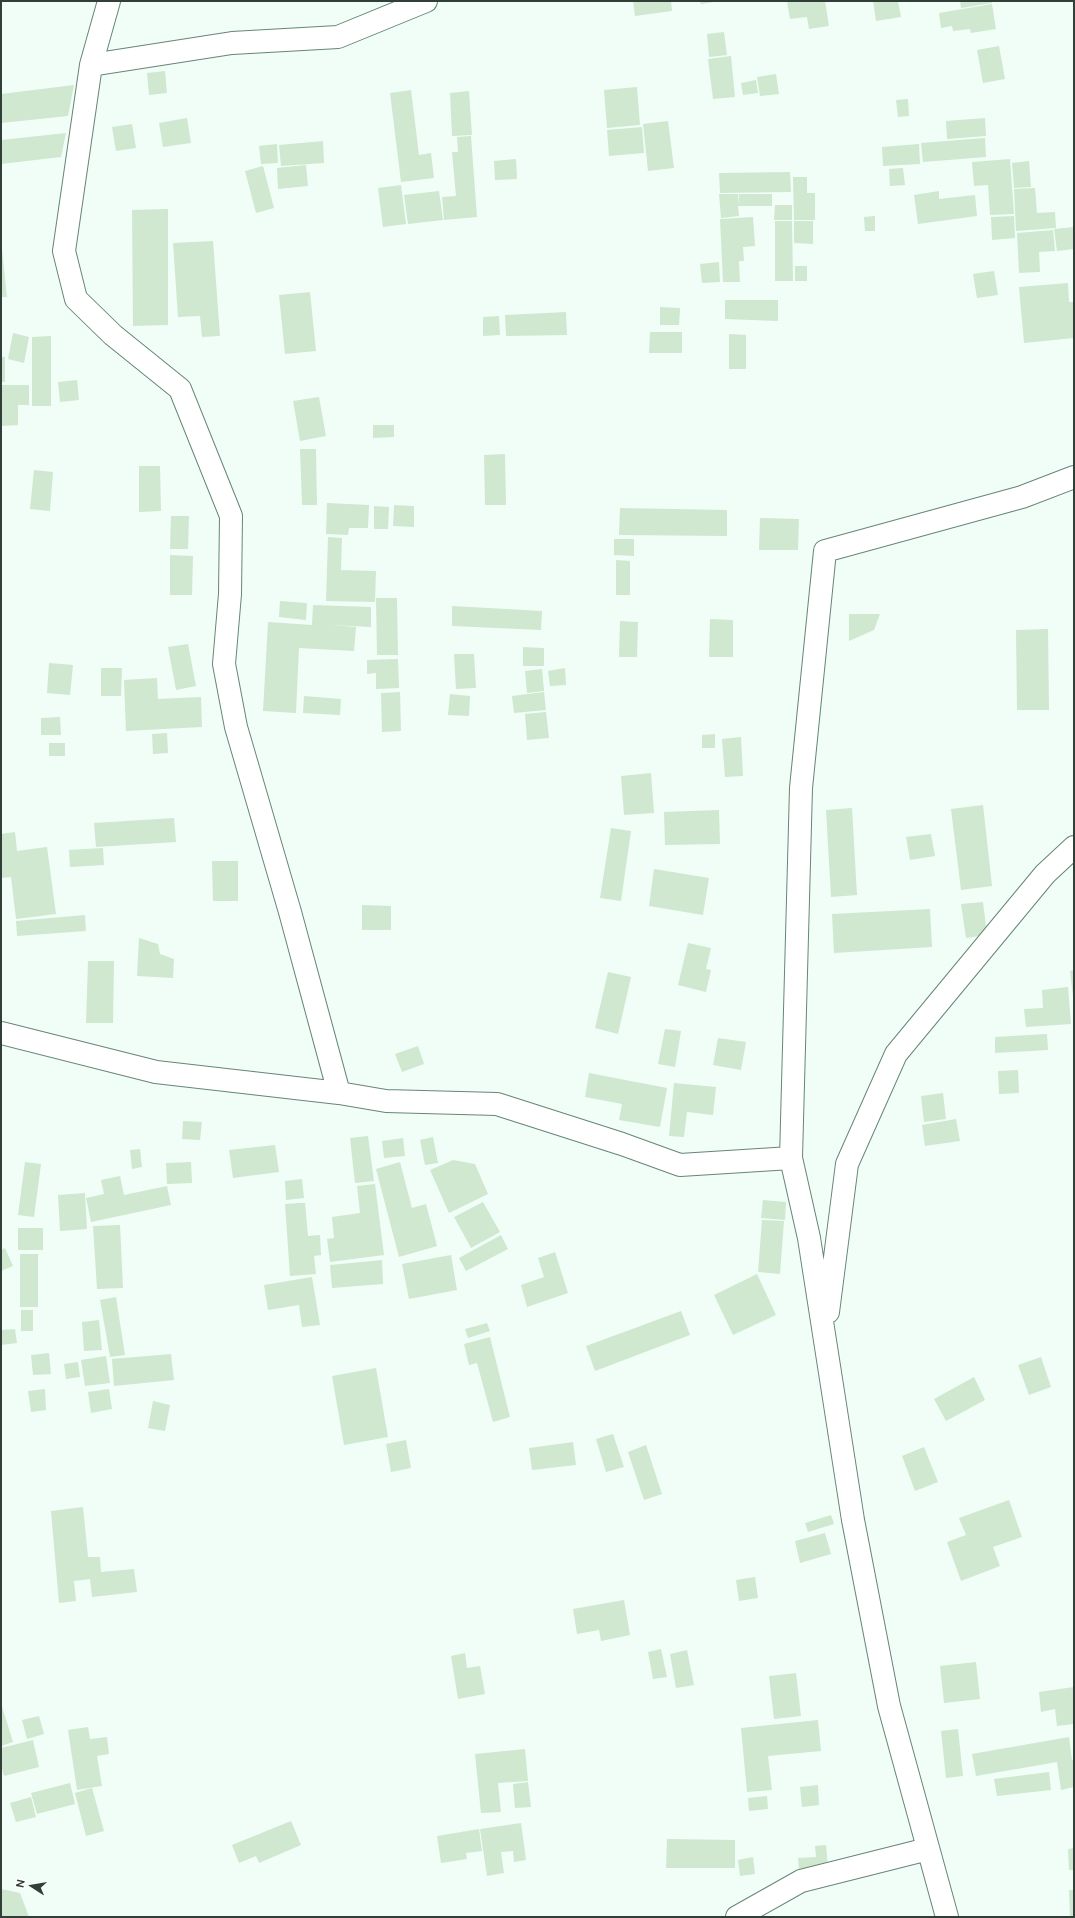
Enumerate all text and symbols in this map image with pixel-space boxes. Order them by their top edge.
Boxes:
north arrow [12,1866,52,1906]
text: N [13,1878,28,1889]

